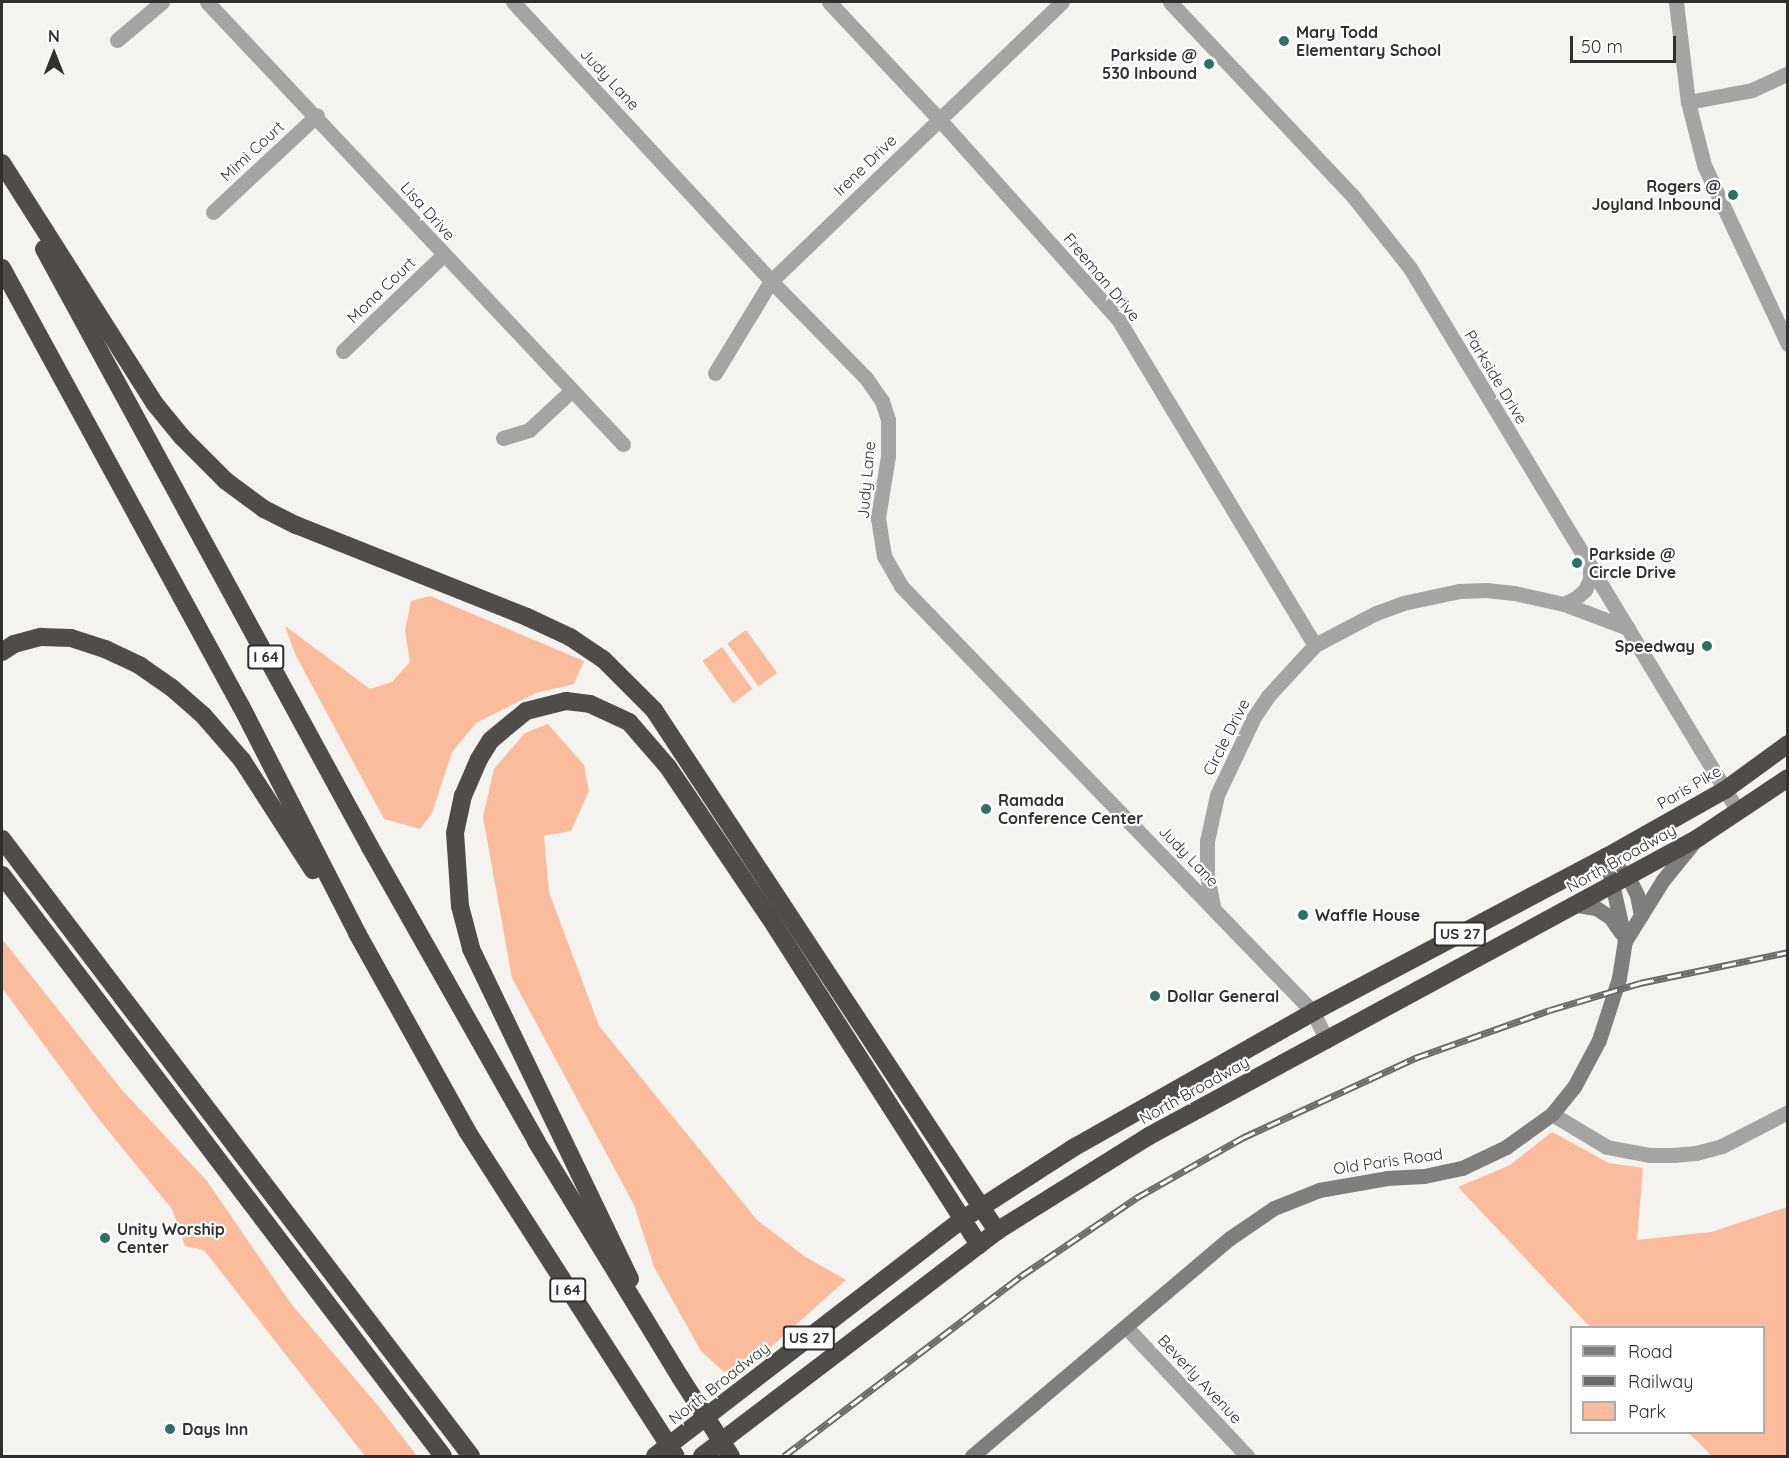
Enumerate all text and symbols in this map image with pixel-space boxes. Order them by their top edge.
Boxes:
place label: Mary Todd Elementary School [1296,22,1441,60]
north arrow [24,24,84,84]
scale bar [1573,24,1680,62]
text: N [48,26,60,46]
marker: Mary Todd Elementary School [1277,34,1291,48]
text: 50 m [1581,35,1623,58]
street label: Judy Lane [576,44,644,114]
place label: Parkside @ 530 Inbound [1102,45,1197,83]
marker: Parkside @ 530 Inbound [1202,57,1216,71]
street label: Mimi Court [216,117,288,185]
street label: Irene Drive [830,130,900,200]
place label: Rogers @ Joyland Inbound [1591,176,1721,214]
street label: Lisa Drive [397,178,459,244]
marker: Rogers @ Joyland Inbound [1726,188,1740,202]
street label: Freeman Drive [1060,229,1144,325]
street label: Mona Court [343,253,419,327]
street label: Parkside Drive [1460,326,1532,428]
street label: Judy Lane [853,440,879,520]
place label: Parkside @ Circle Drive [1589,544,1676,582]
marker: Parkside @ Circle Drive [1570,556,1584,570]
place label: Speedway [1615,636,1695,656]
marker: Speedway [1700,639,1714,653]
road number: I 64 [246,645,286,669]
street label: Circle Drive [1199,695,1253,779]
street label: Paris Pike [1654,761,1724,813]
place label: Ramada Conference Center [998,790,1143,828]
marker: Ramada Conference Center [979,802,993,816]
street label: North Broadway [1563,820,1679,896]
street label: Judy Lane [1155,821,1223,891]
place label: Waffle House [1315,905,1420,925]
marker: Waffle House [1296,908,1310,922]
road number: US 27 [1433,922,1487,946]
place label: Dollar General [1167,986,1279,1006]
marker: Dollar General [1148,989,1162,1003]
street label: North Broadway [1136,1052,1252,1128]
street label: Old Paris Road [1332,1144,1444,1178]
place label: Unity Worship Center [117,1219,225,1257]
marker: Unity Worship Center [98,1231,112,1245]
road number: I 64 [548,1278,588,1302]
road number: US 27 [782,1326,836,1350]
legend [1570,1326,1765,1434]
street label: Beverly Avenue [1154,1331,1246,1427]
street label: North Broadway [665,1338,773,1428]
text: Road [1628,1340,1673,1363]
text: Railway [1628,1370,1694,1393]
text: Park [1628,1400,1666,1423]
place label: Days Inn [182,1419,248,1439]
marker: Days Inn [163,1422,177,1436]

